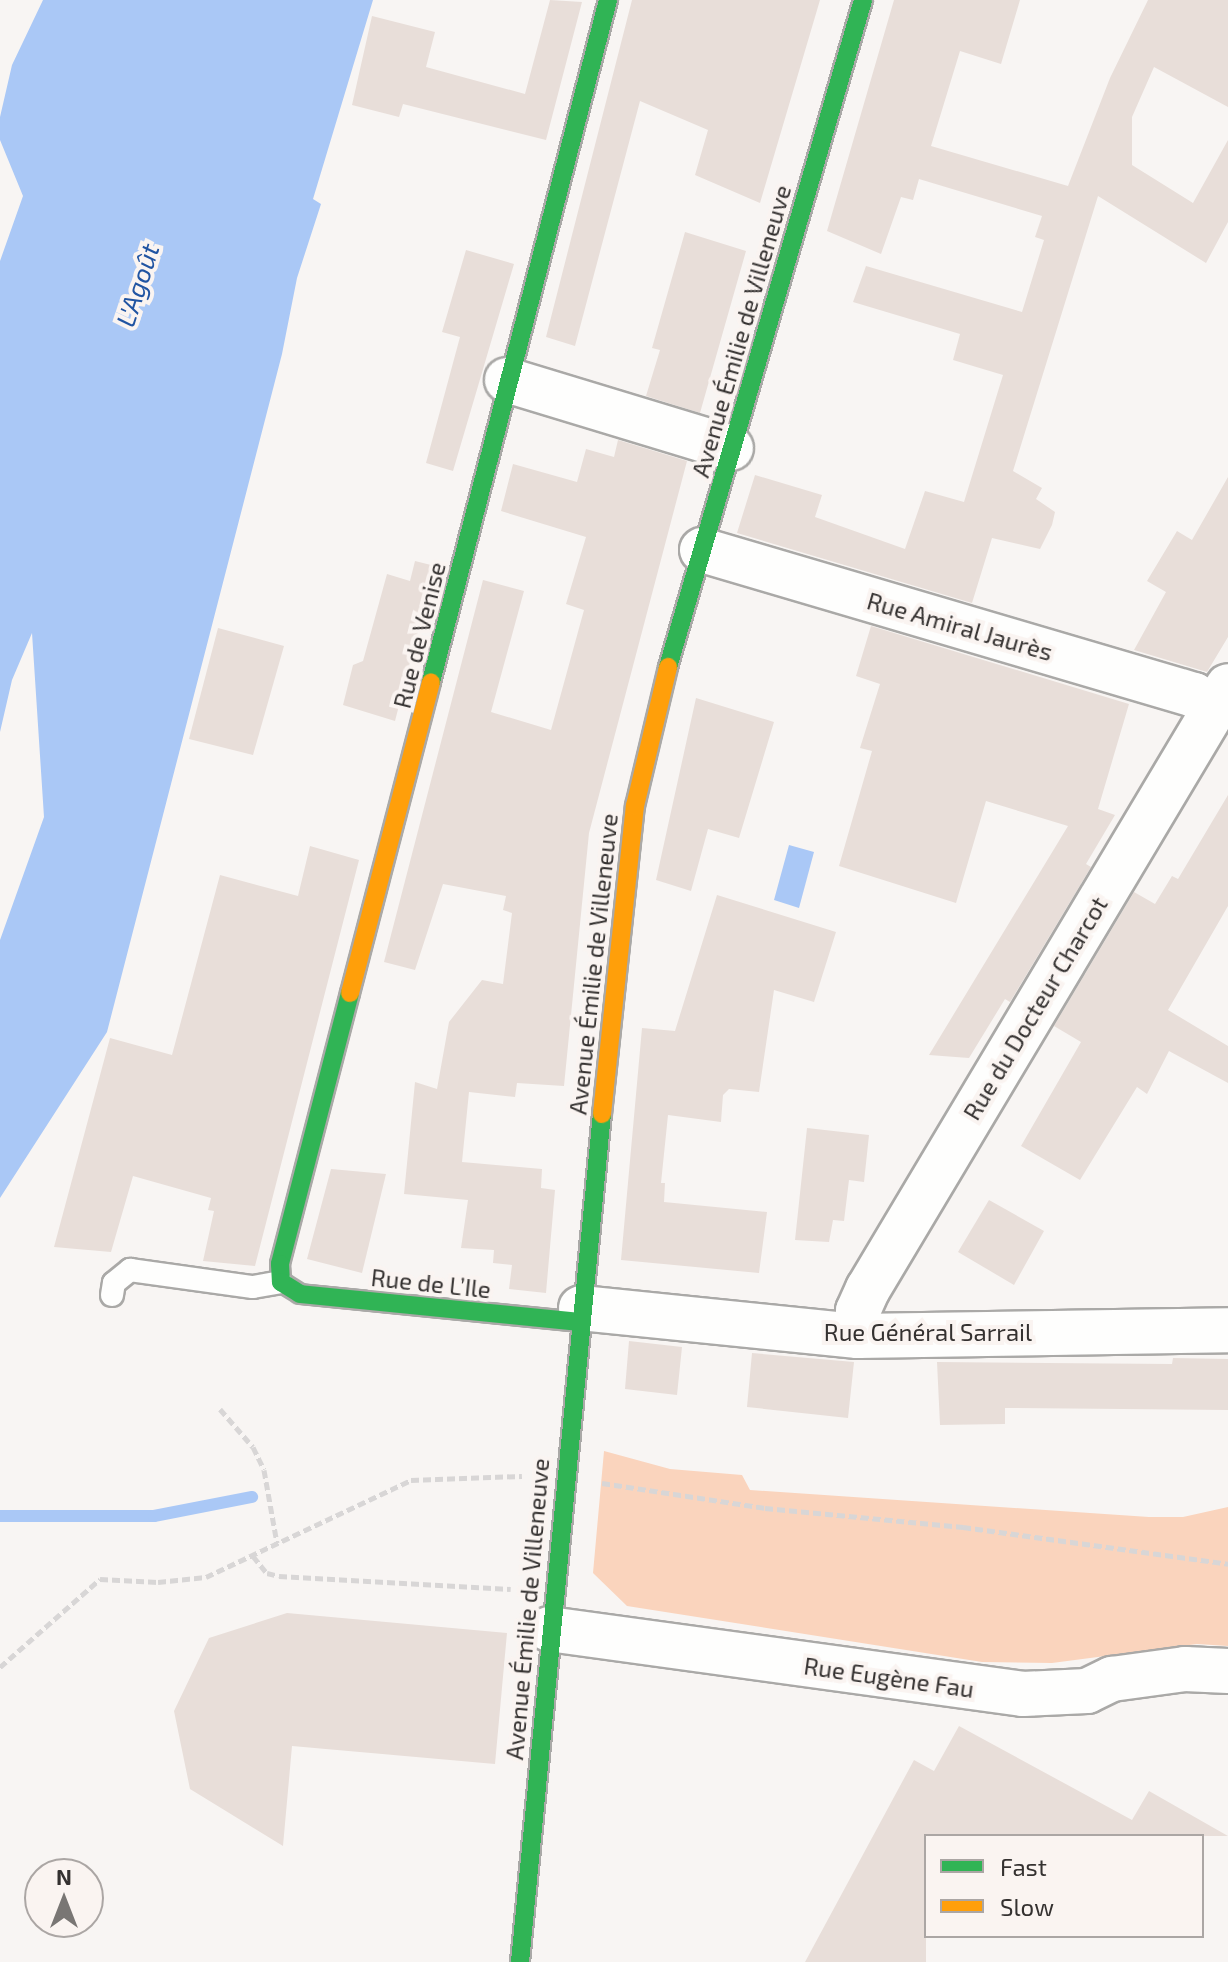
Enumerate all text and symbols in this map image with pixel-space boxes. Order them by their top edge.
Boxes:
street label: Avenue Émilie de Villeneuve [685,181,797,481]
water label: L'Agoût [109,239,165,331]
street label: Rue de Venise [387,559,451,711]
street label: Rue Amiral Jaurès [863,586,1057,666]
street label: Avenue Émilie de Villeneuve [563,812,623,1116]
street label: Rue du Docteur Charcot [957,891,1113,1125]
street label: Rue de L’Ile [370,1262,492,1304]
street label: Rue Général Sarrail [824,1318,1032,1346]
street label: Avenue Émilie de Villeneuve [499,1457,555,1761]
street label: Rue Eugène Fau [802,1651,976,1703]
legend [924,1834,1204,1938]
text: Fast [1000,1852,1047,1881]
north arrow [24,1858,104,1938]
text: N [56,1863,72,1889]
text: Slow [1000,1892,1054,1921]

